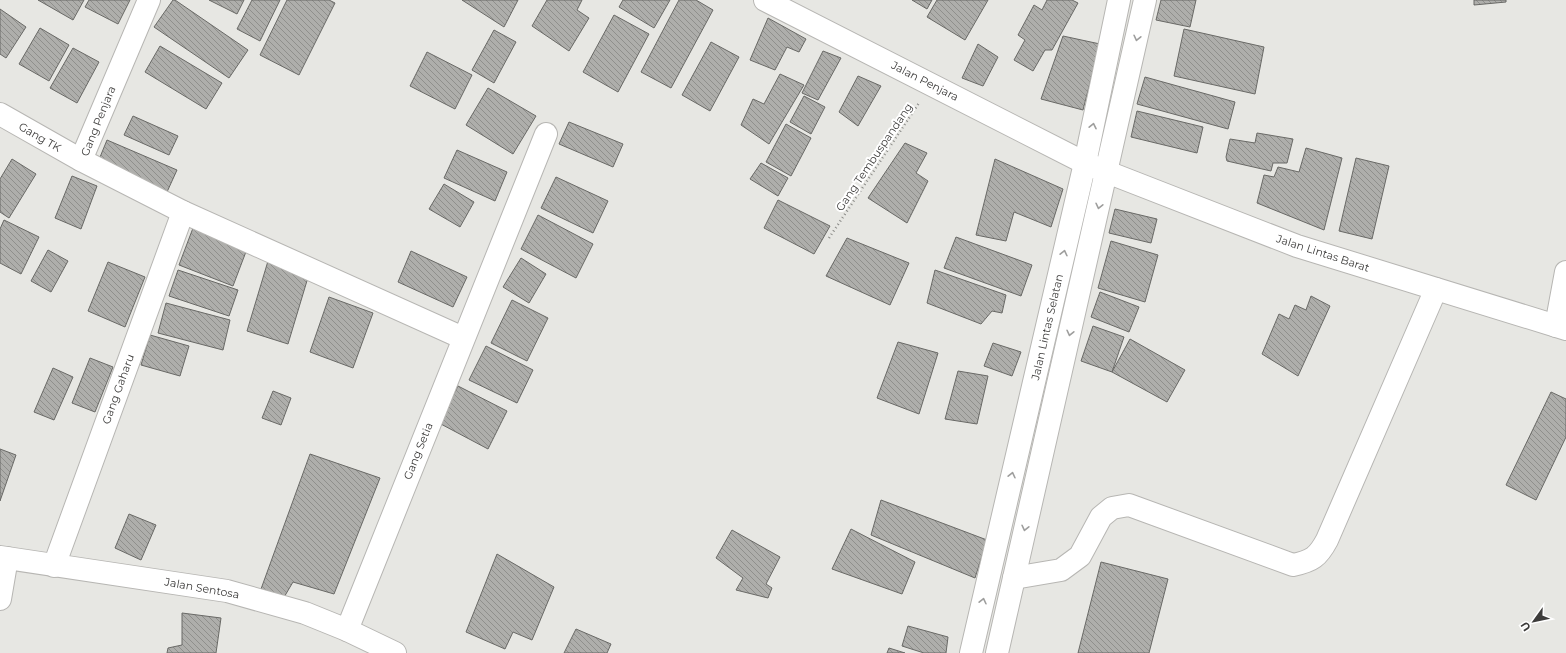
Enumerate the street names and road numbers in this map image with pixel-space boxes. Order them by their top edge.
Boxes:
street label: Jalan Penjara [888,58,961,104]
street label: Gang Penjara [78,84,118,158]
street label: Gang Tembuspandang [833,100,915,214]
street label: Gang TK [16,119,64,155]
street label: Jalan Lintas Barat [1274,231,1372,275]
street label: Jalan Lintas Selatan [1028,272,1066,382]
street label: Gang Gaharu [99,352,137,426]
street label: Gang Setia [400,420,436,482]
street label: Jalan Sentosa [163,574,240,601]

